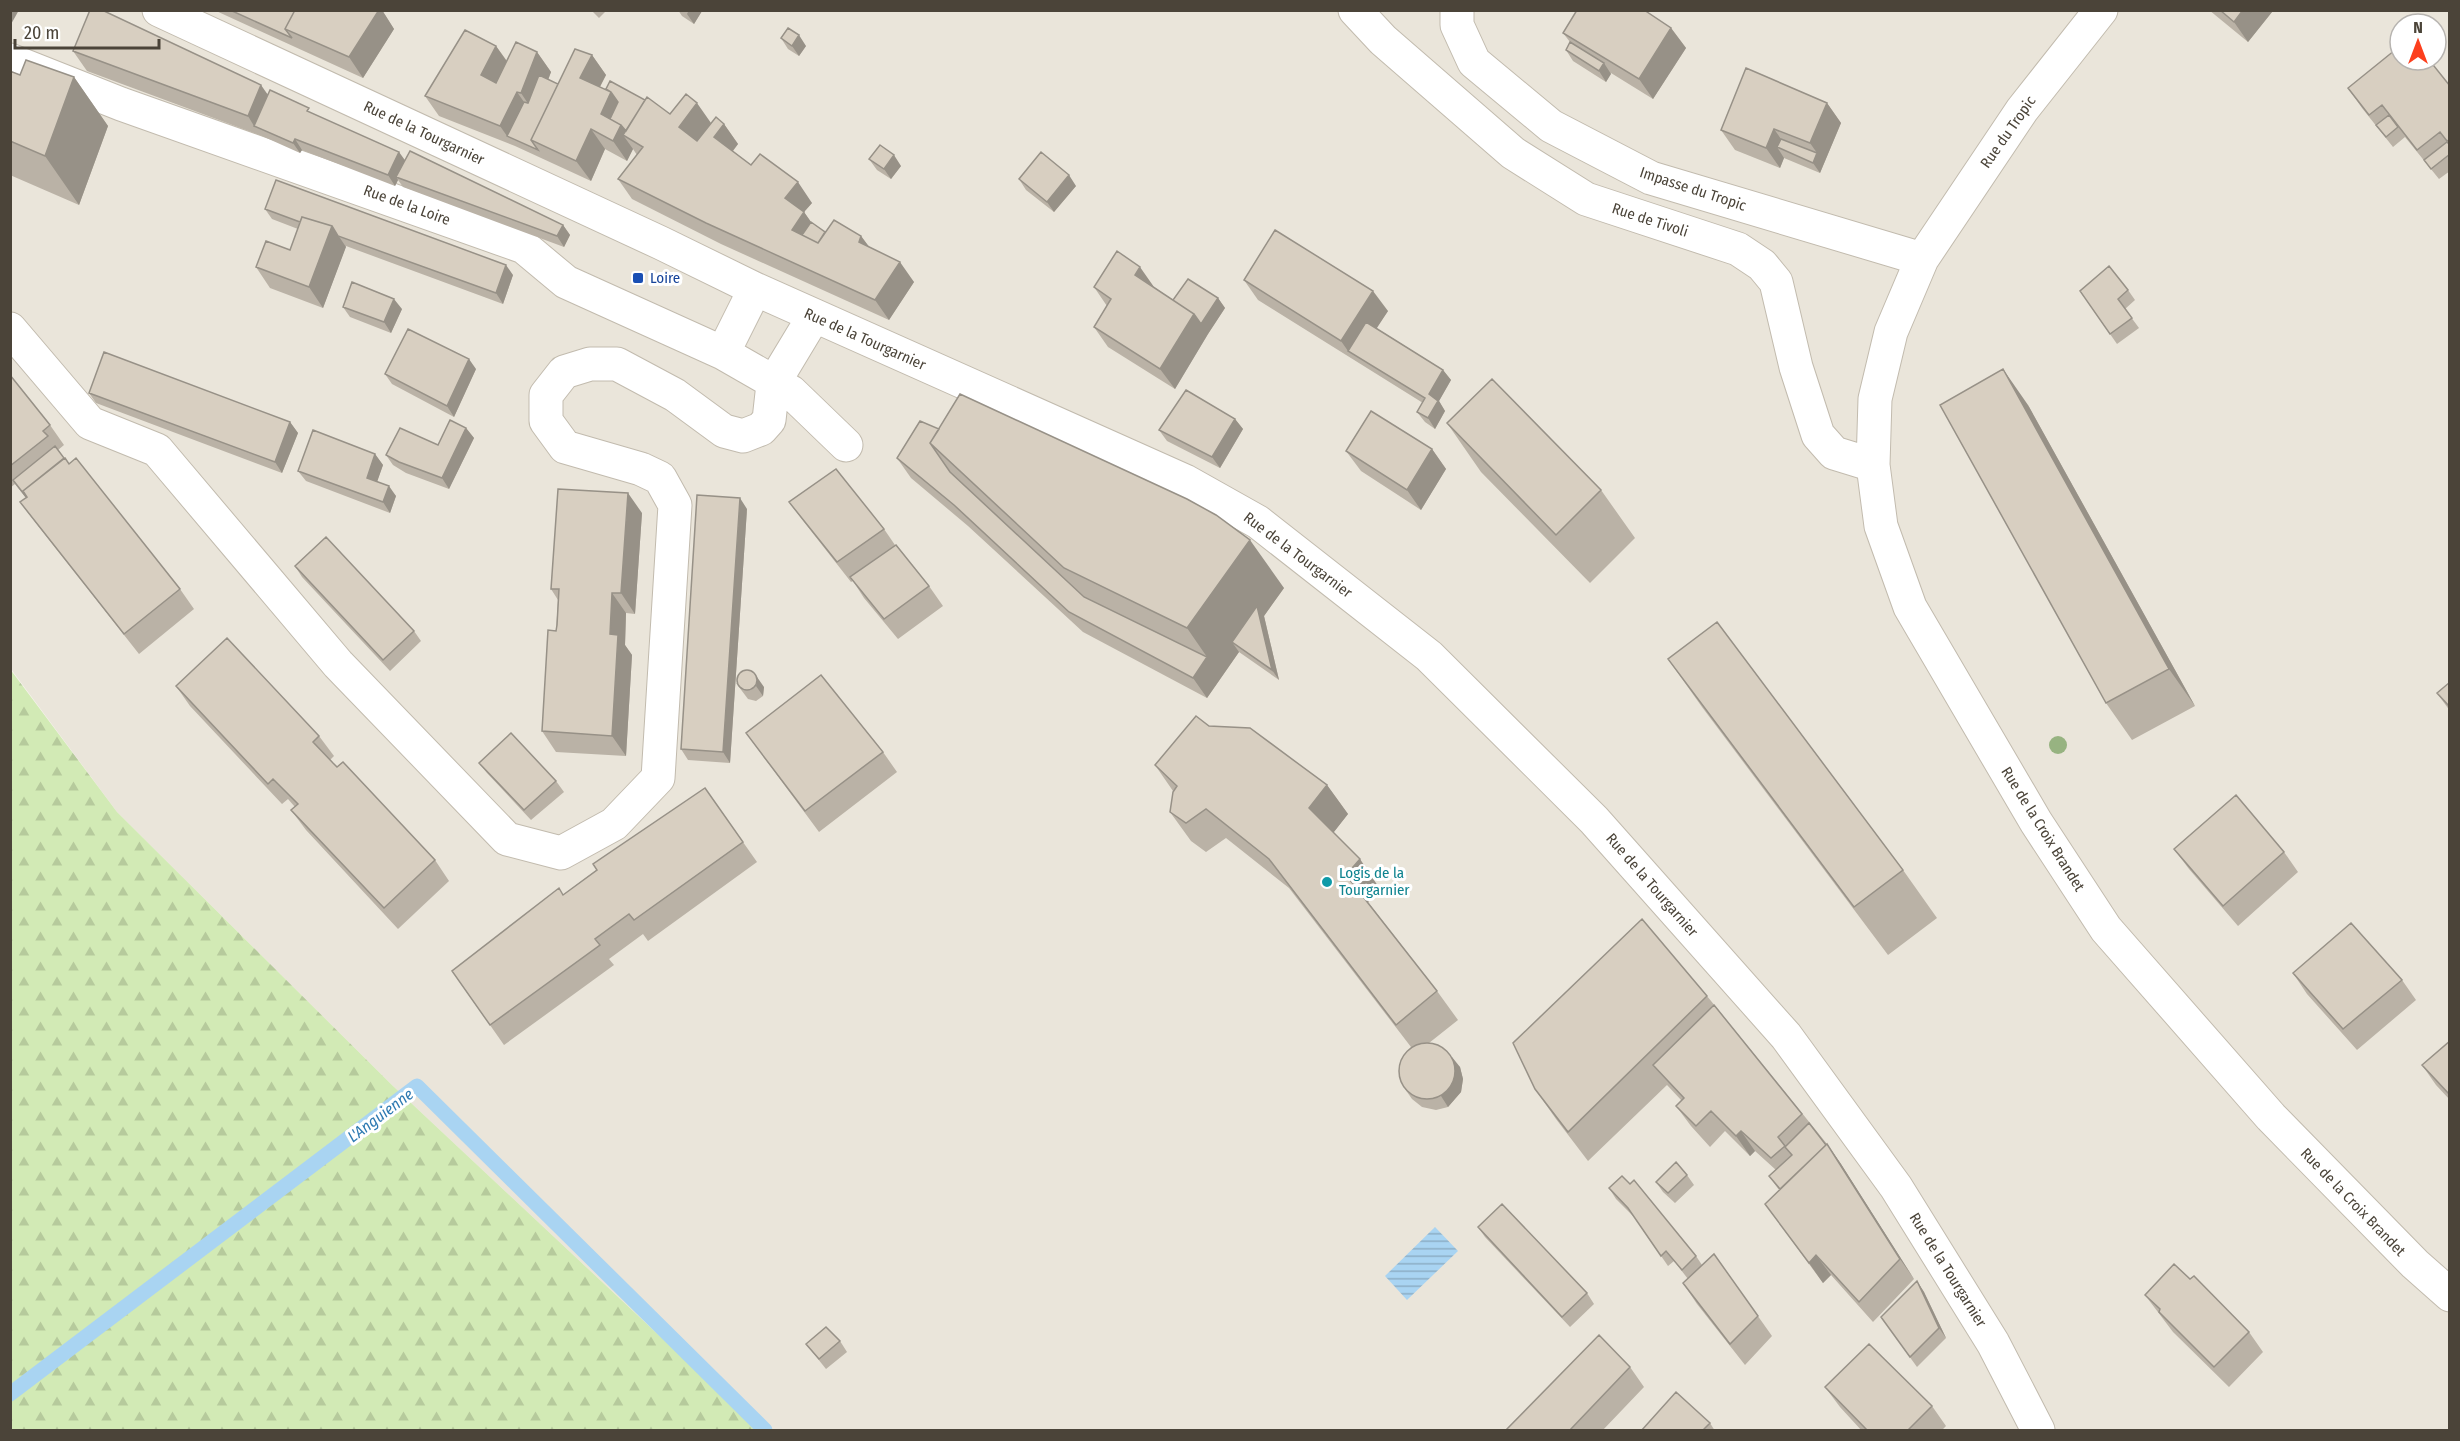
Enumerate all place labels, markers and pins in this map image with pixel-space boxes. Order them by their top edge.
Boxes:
place label: Loire [650,269,680,287]
marker: Loire [631,271,645,285]
place label: Logis de la Tourgarnier [1339,864,1410,899]
marker: Logis de la Tourgarnier [1320,875,1334,889]

